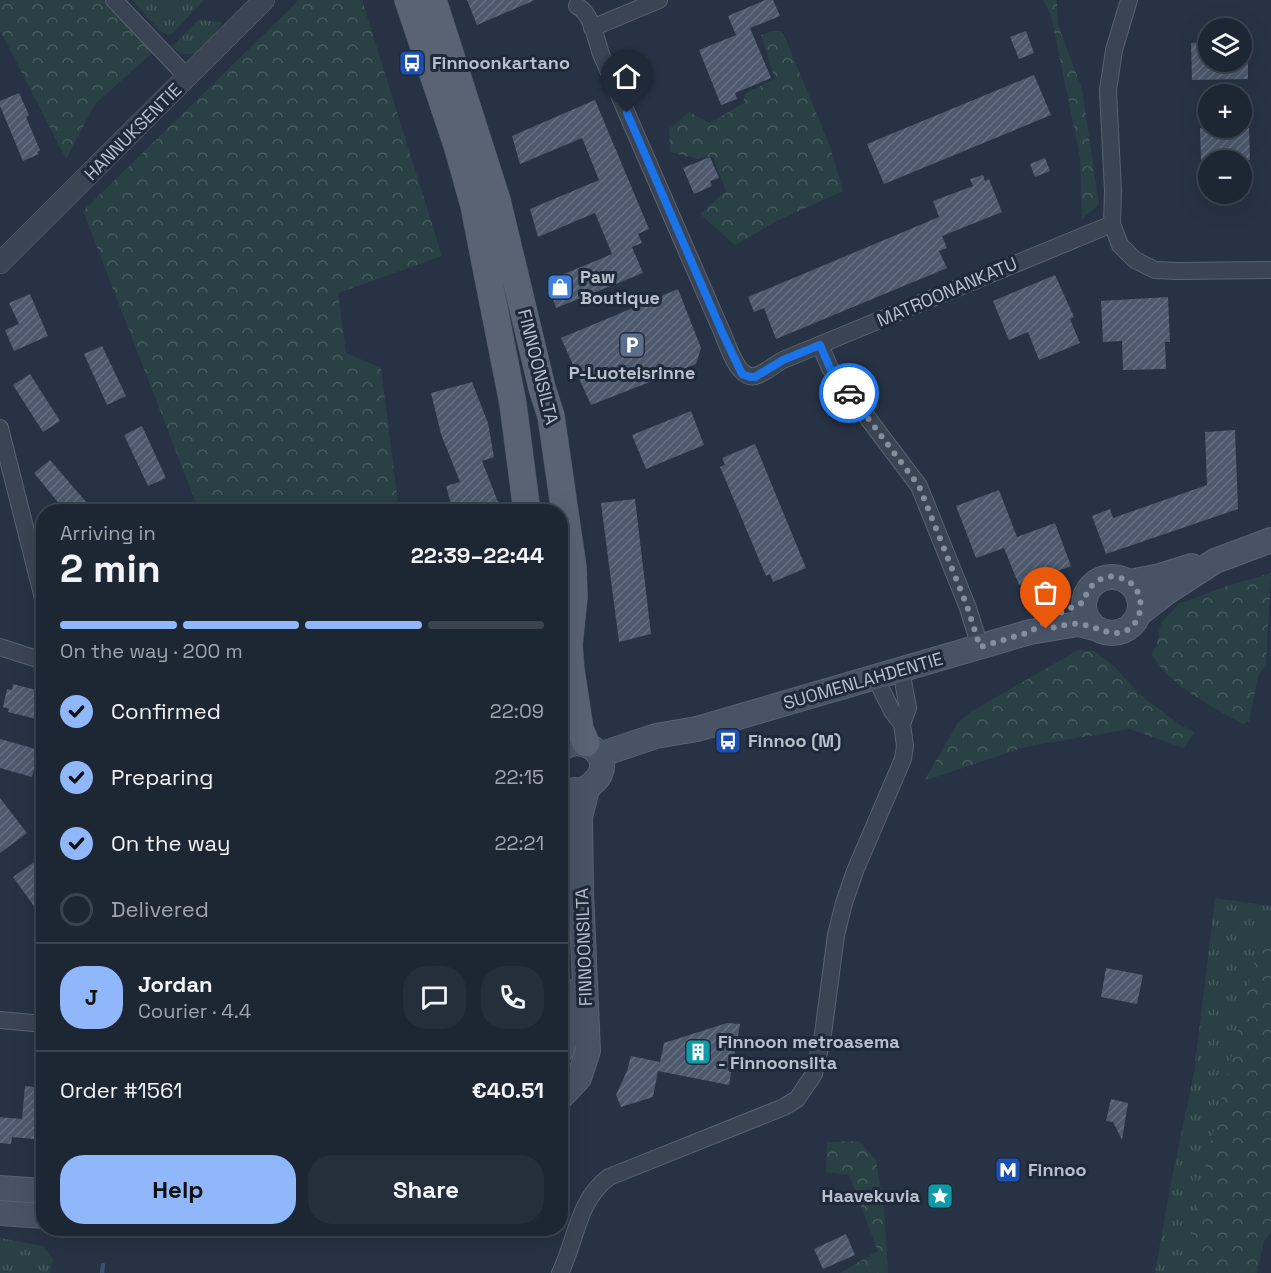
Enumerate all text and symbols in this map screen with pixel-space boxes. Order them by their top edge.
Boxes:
map controls [1198,18,1252,204]
button: layers [1198,18,1252,72]
bus stop icon: Finnoonkartano [397,48,427,78]
place label: Finnoonkartano [432,51,570,74]
pin [601,51,652,113]
icon: home [610,60,643,93]
street label: HANNUKSENTIE [79,78,186,185]
button: + [1198,84,1252,138]
button: − [1198,150,1252,204]
street label: MATROONANKATU [873,252,1021,332]
place label: Paw Boutique [580,265,660,309]
shop icon: Paw Boutique [545,272,575,302]
street label: FINNOONSILTA [513,307,564,427]
parking icon: P-Luoteisrinne [617,330,647,360]
place label: P-Luoteisrinne [569,361,695,384]
courier [819,363,879,423]
icon: car [833,377,866,410]
text: Arriving in [60,520,156,546]
text: 22:39–22:44 [411,541,544,569]
text: 2 min [60,544,161,593]
pin [1020,567,1071,629]
icon: bag [1029,576,1062,609]
text: On the way · 200 m [60,638,243,664]
street label: SUOMENLAHDENTIE [780,647,945,714]
icon: check [60,695,93,728]
text: Confirmed [111,697,221,725]
text: 22:09 [490,698,544,724]
bus stop icon: Finnoo (M) [713,726,743,756]
place label: Finnoo (M) [748,729,841,752]
icon: check [60,761,93,794]
text: Preparing [111,763,213,791]
text: 22:15 [494,764,544,790]
icon: check [60,827,93,860]
text: On the way [111,829,230,857]
text: 22:21 [494,830,544,856]
street label: FINNOONSILTA [570,888,597,1007]
text: Delivered [111,895,209,923]
button: chat [403,966,466,1029]
button: phone [481,966,544,1029]
text: Jordan [138,970,213,998]
text: J [85,983,98,1011]
text: Courier · 4.4 [138,998,251,1024]
place label: Finnoon metroasema - Finnoonsilta [718,1030,900,1074]
building icon: Finnoon metroasema - Finnoonsilta [683,1037,713,1067]
text: Order #1561 [60,1076,183,1104]
text: €40.51 [472,1076,544,1104]
button: Help [60,1155,296,1224]
button: Share [308,1155,544,1224]
metro station icon: Finnoo [993,1155,1023,1185]
place label: Finnoo [1028,1158,1087,1181]
place icon: Haavekuvia [925,1181,955,1211]
place label: Haavekuvia [822,1184,921,1207]

